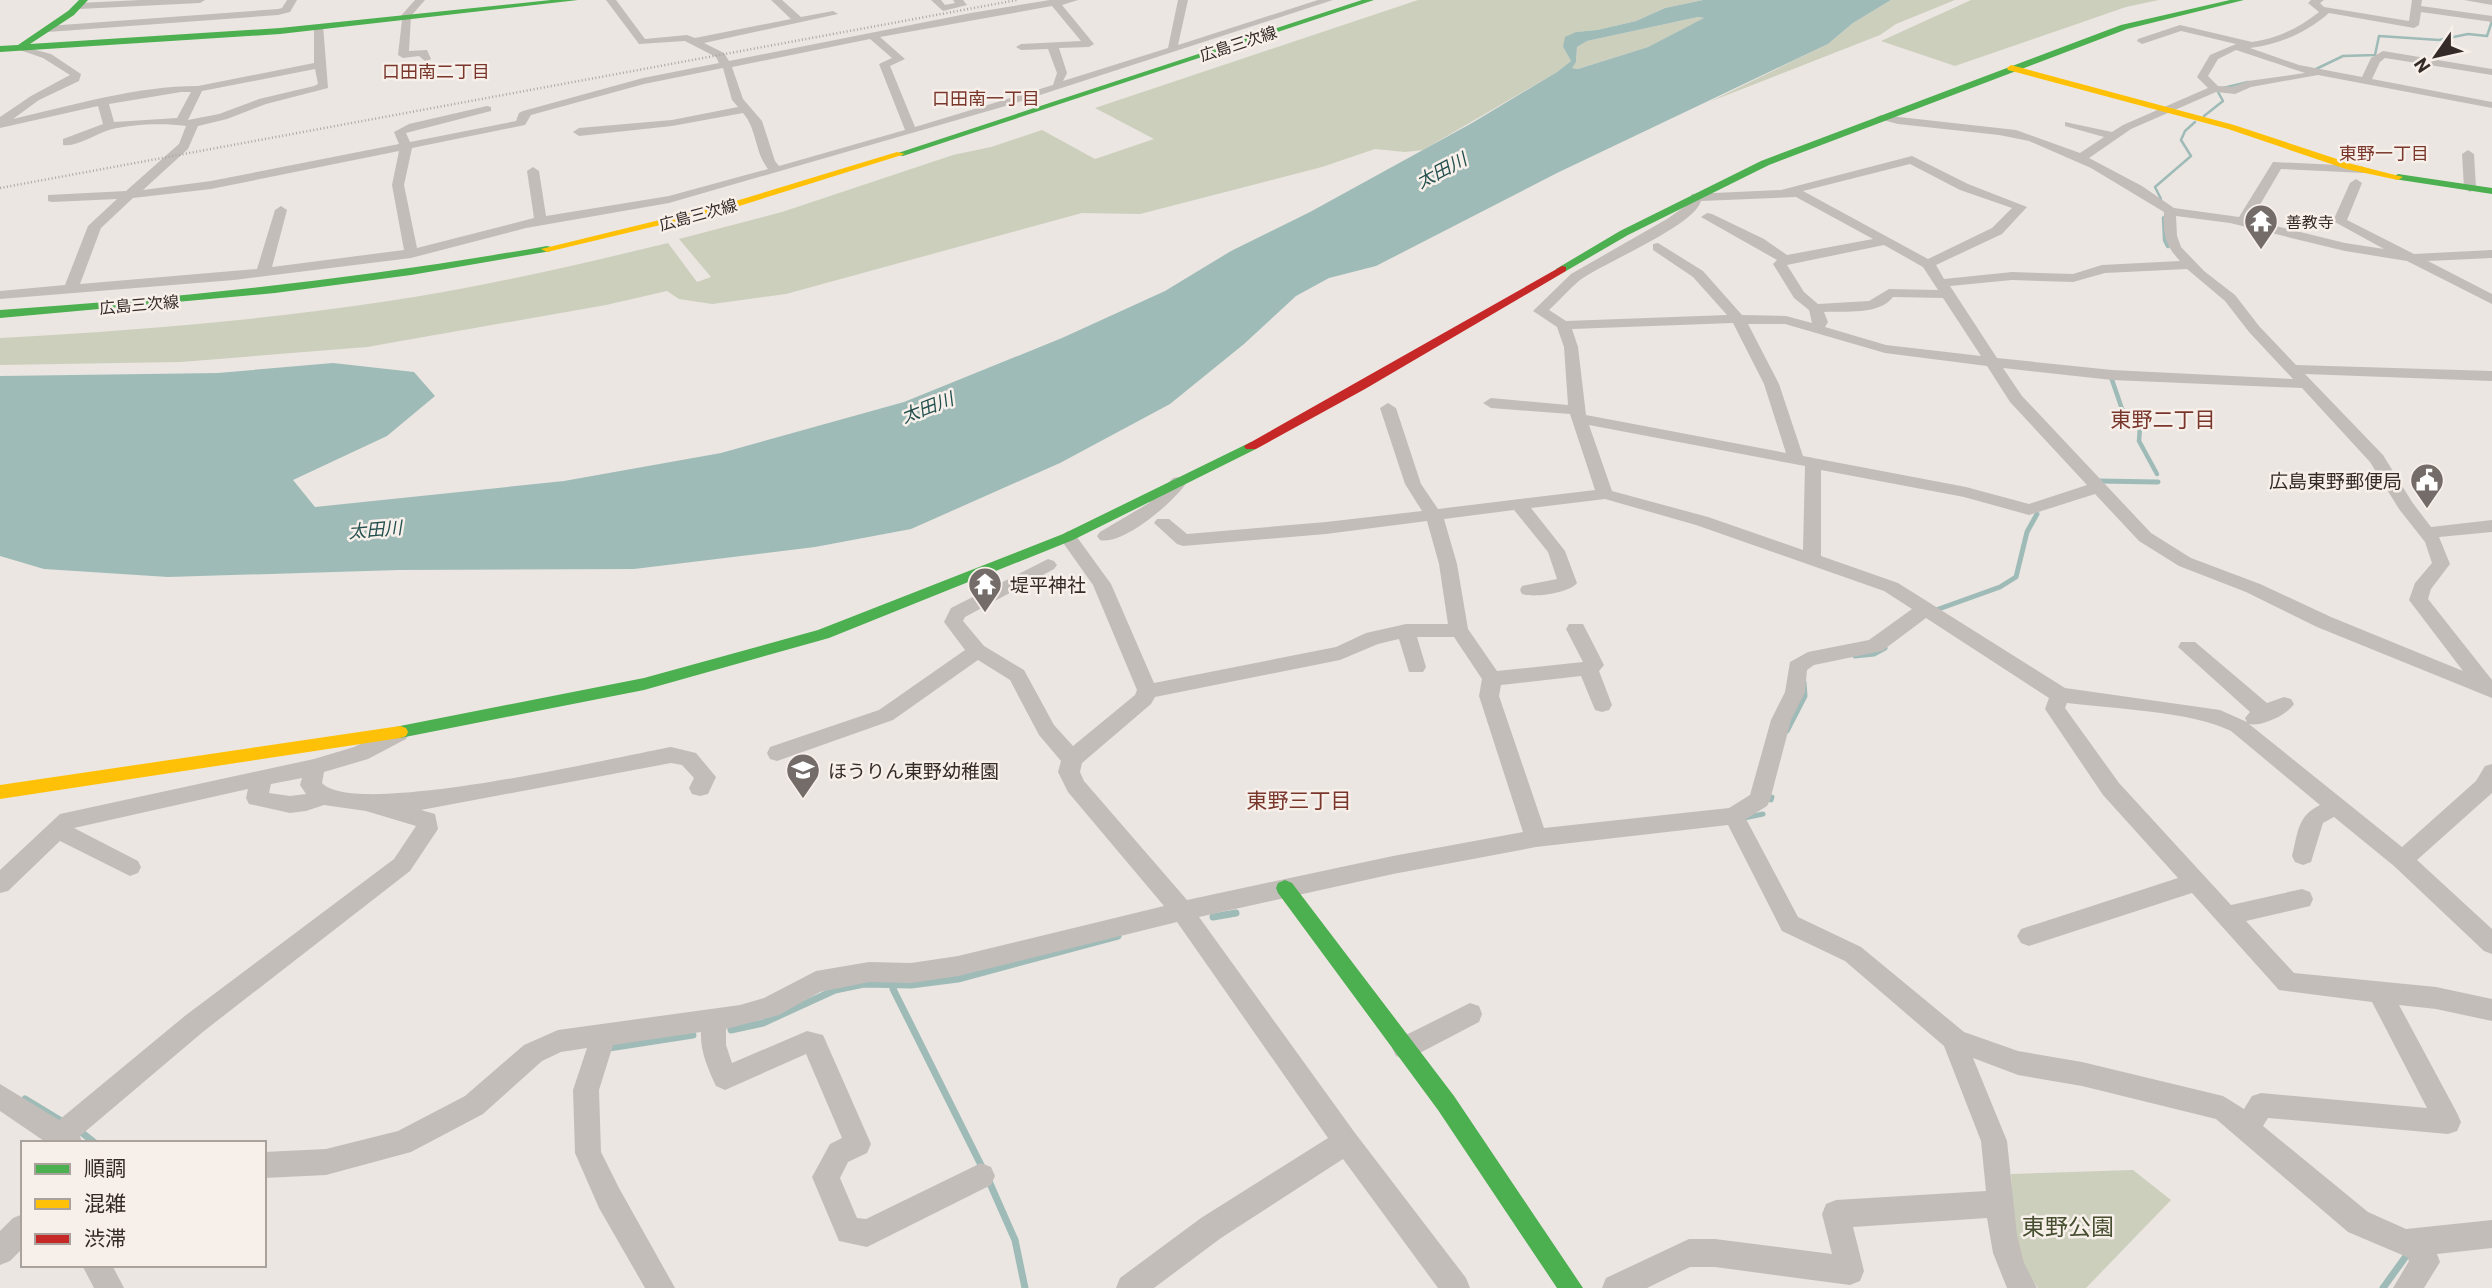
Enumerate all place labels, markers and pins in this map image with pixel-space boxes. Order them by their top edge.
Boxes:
temple icon: 善教寺 [2242,202,2280,251]
place label: 善教寺 [2286,212,2334,231]
public building icon: 広島東野郵便局 [2408,461,2446,510]
place label: 広島東野郵便局 [2269,469,2402,492]
temple icon: 堤平神社 [966,565,1004,614]
place label: 堤平神社 [1010,573,1086,596]
school or university icon: ほうりん東野幼稚園 [784,751,822,800]
place label: ほうりん東野幼稚園 [828,759,999,782]

